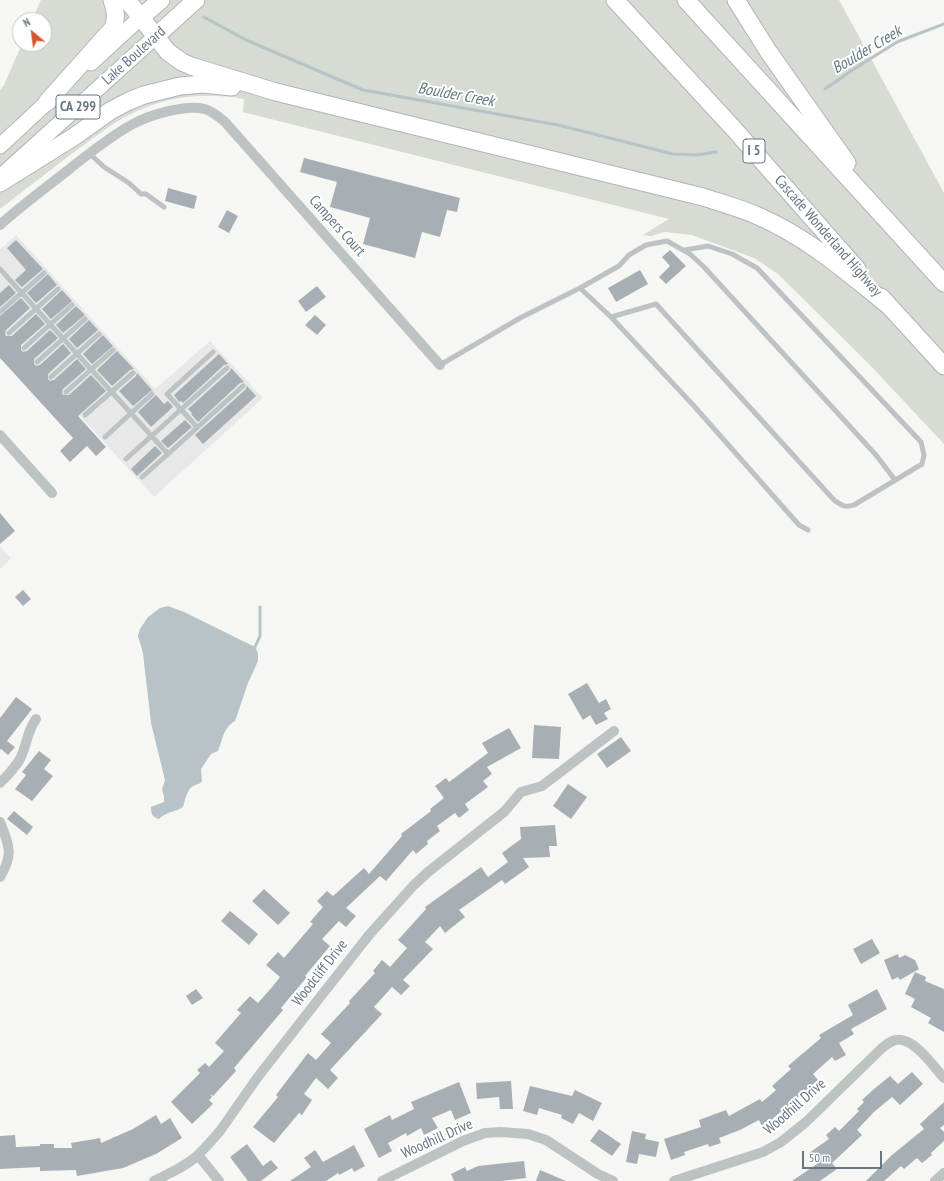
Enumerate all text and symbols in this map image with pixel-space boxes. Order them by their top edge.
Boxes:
north arrow [12,12,52,52]
text: N [21,15,33,30]
water label: Boulder Creek [829,22,905,78]
street label: Lake Boulevard [99,23,169,89]
water label: Boulder Creek [416,79,496,111]
road number: CA 299 [56,95,100,119]
road number: I 5 [743,139,765,163]
street label: Cascade Wonderland Highway [770,172,886,300]
street label: Campers Court [305,192,369,260]
street label: Woodcliff Drive [289,936,351,1010]
street label: Woodhill Drive [760,1075,830,1139]
street label: Woodhill Drive [398,1115,476,1163]
scale bar [804,1143,884,1169]
text: 50 m [809,1150,830,1165]

